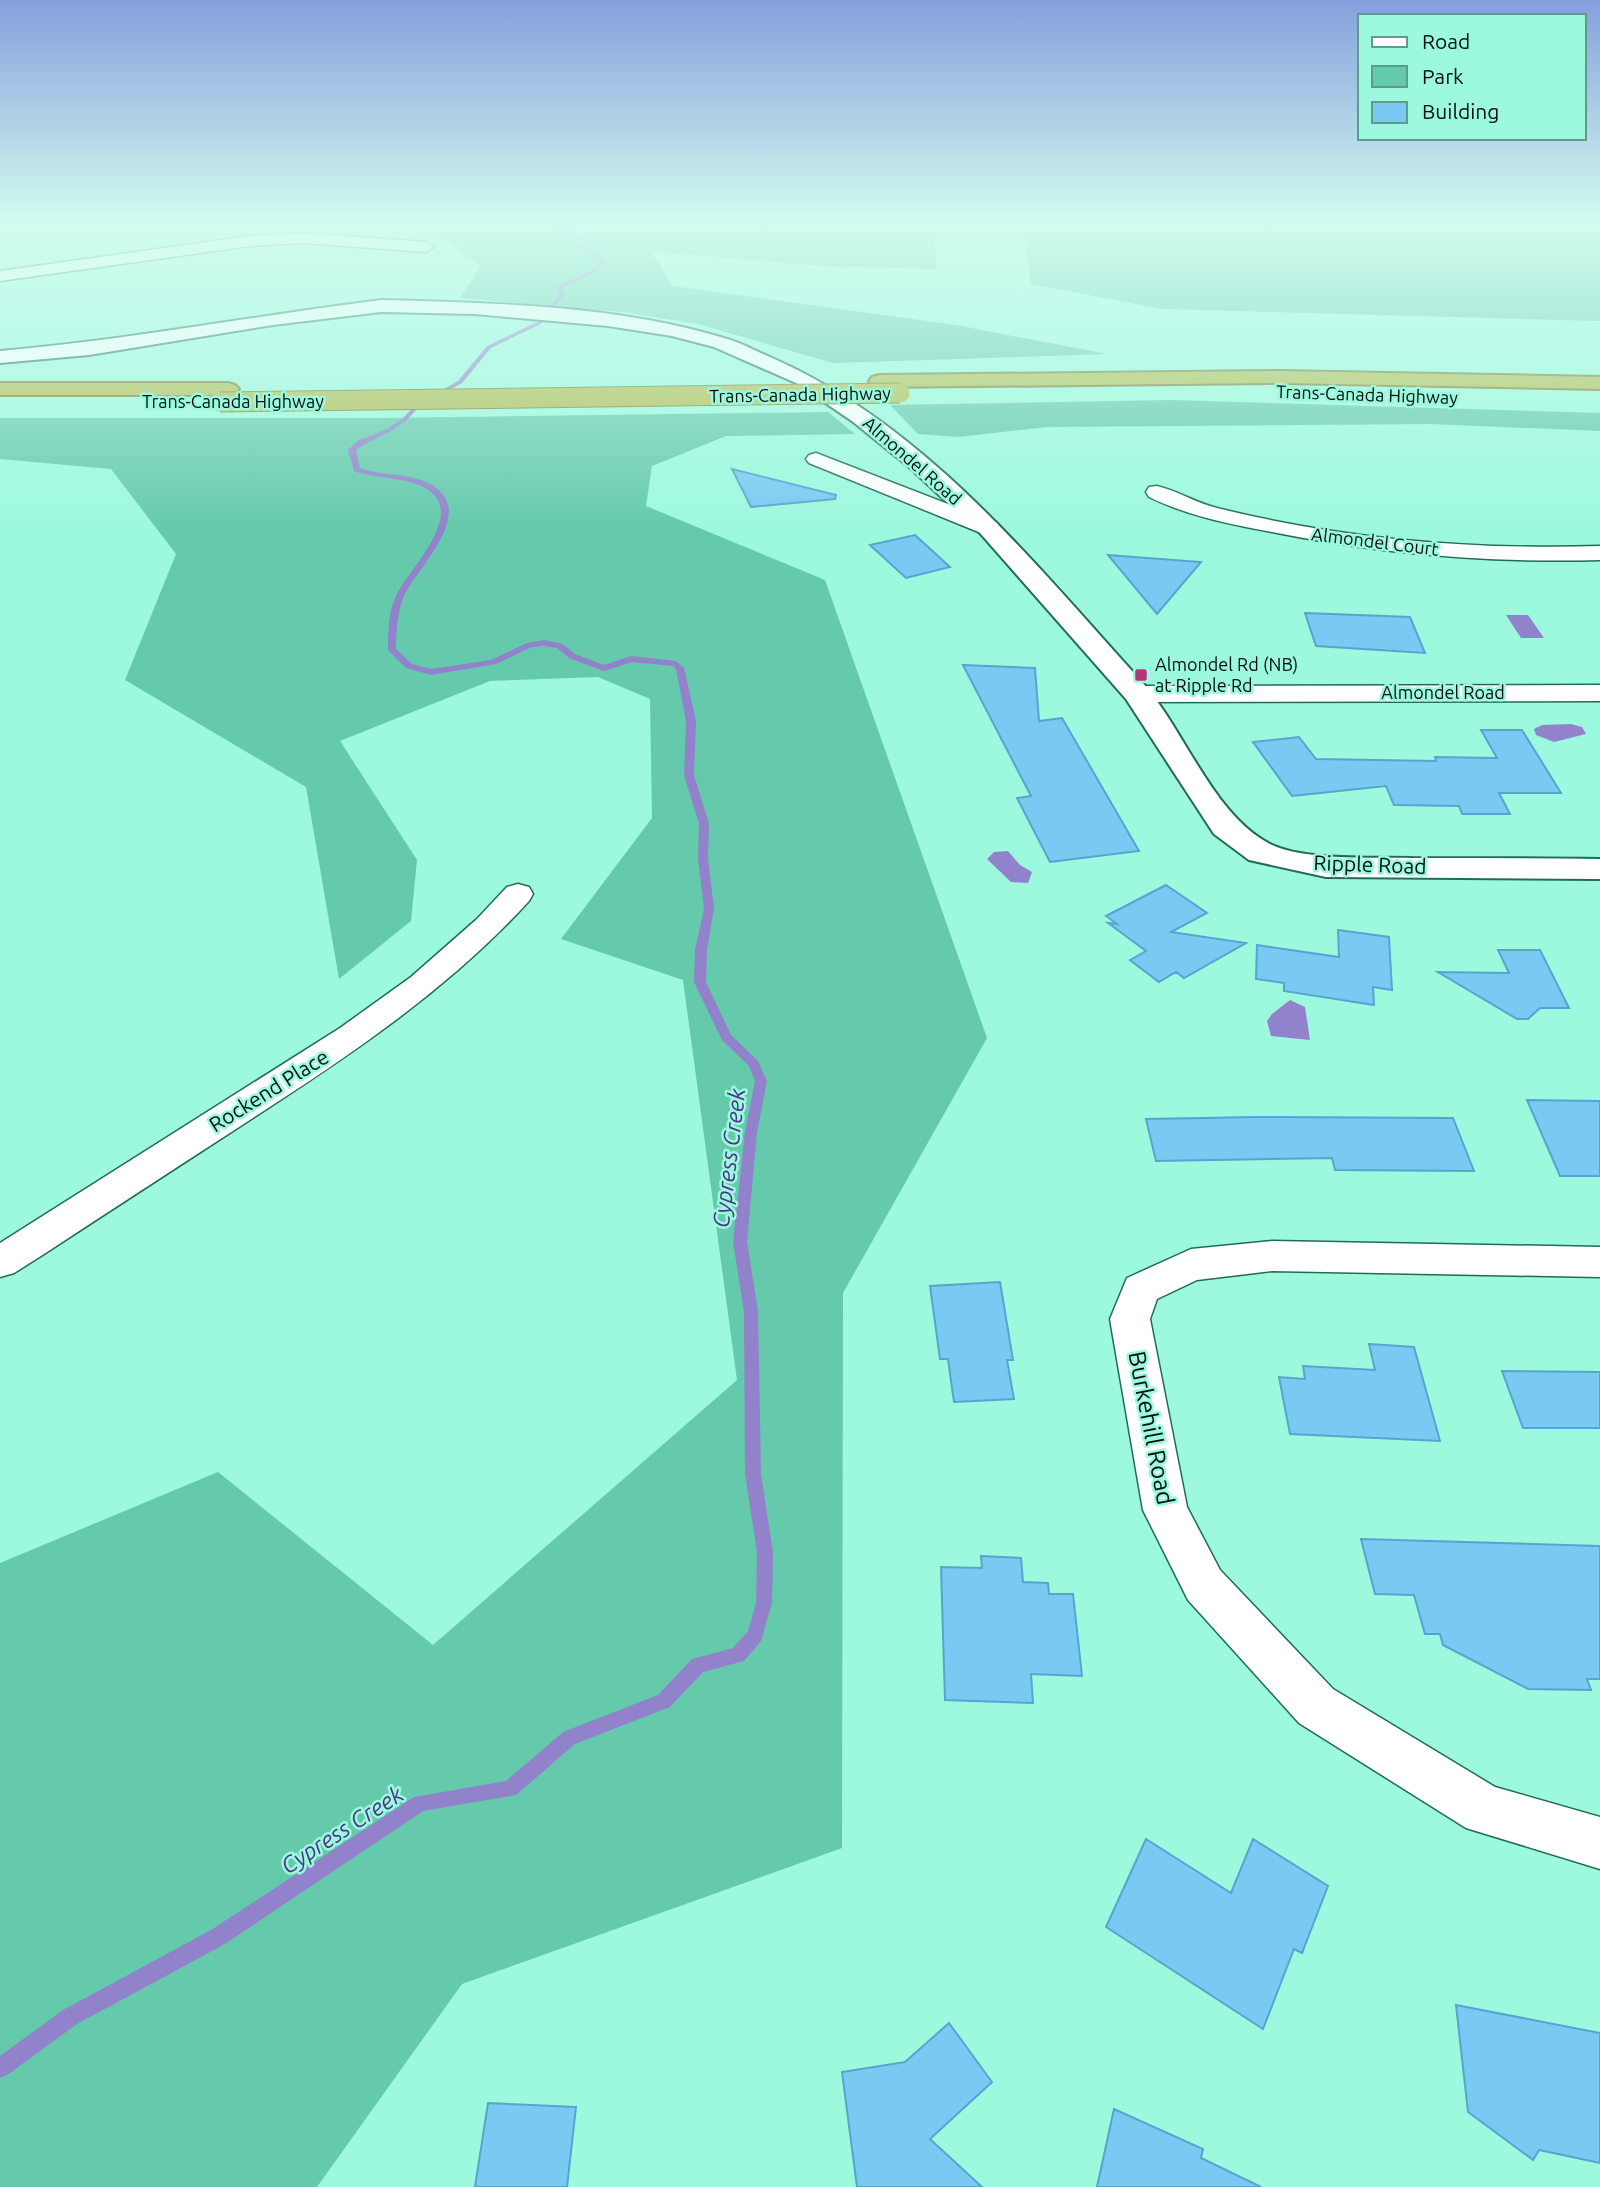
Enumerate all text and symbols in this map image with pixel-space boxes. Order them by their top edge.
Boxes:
legend [1358,14,1586,140]
text: Road [1422,29,1470,53]
text: Park [1422,64,1464,88]
text: Building [1422,99,1499,123]
street label: Trans-Canada Highway [1276,381,1459,407]
street label: Trans-Canada Highway [709,382,891,406]
street label: Trans-Canada Highway [142,391,324,411]
street label: Almondel Road [859,412,966,508]
street label: Almondel Court [1310,523,1440,559]
place label: Almondel Rd (NB) at Ripple Rd [1155,654,1298,695]
marker: Almondel Rd (NB) at Ripple Rd [1133,667,1149,683]
street label: Almondel Road [1381,682,1505,702]
street label: Ripple Road [1313,850,1427,878]
street label: Rockend Place [204,1044,333,1136]
water label: Cypress Creek [708,1086,749,1229]
street label: Burkehill Road [1123,1349,1180,1507]
water label: Cypress Creek [276,1781,408,1878]

